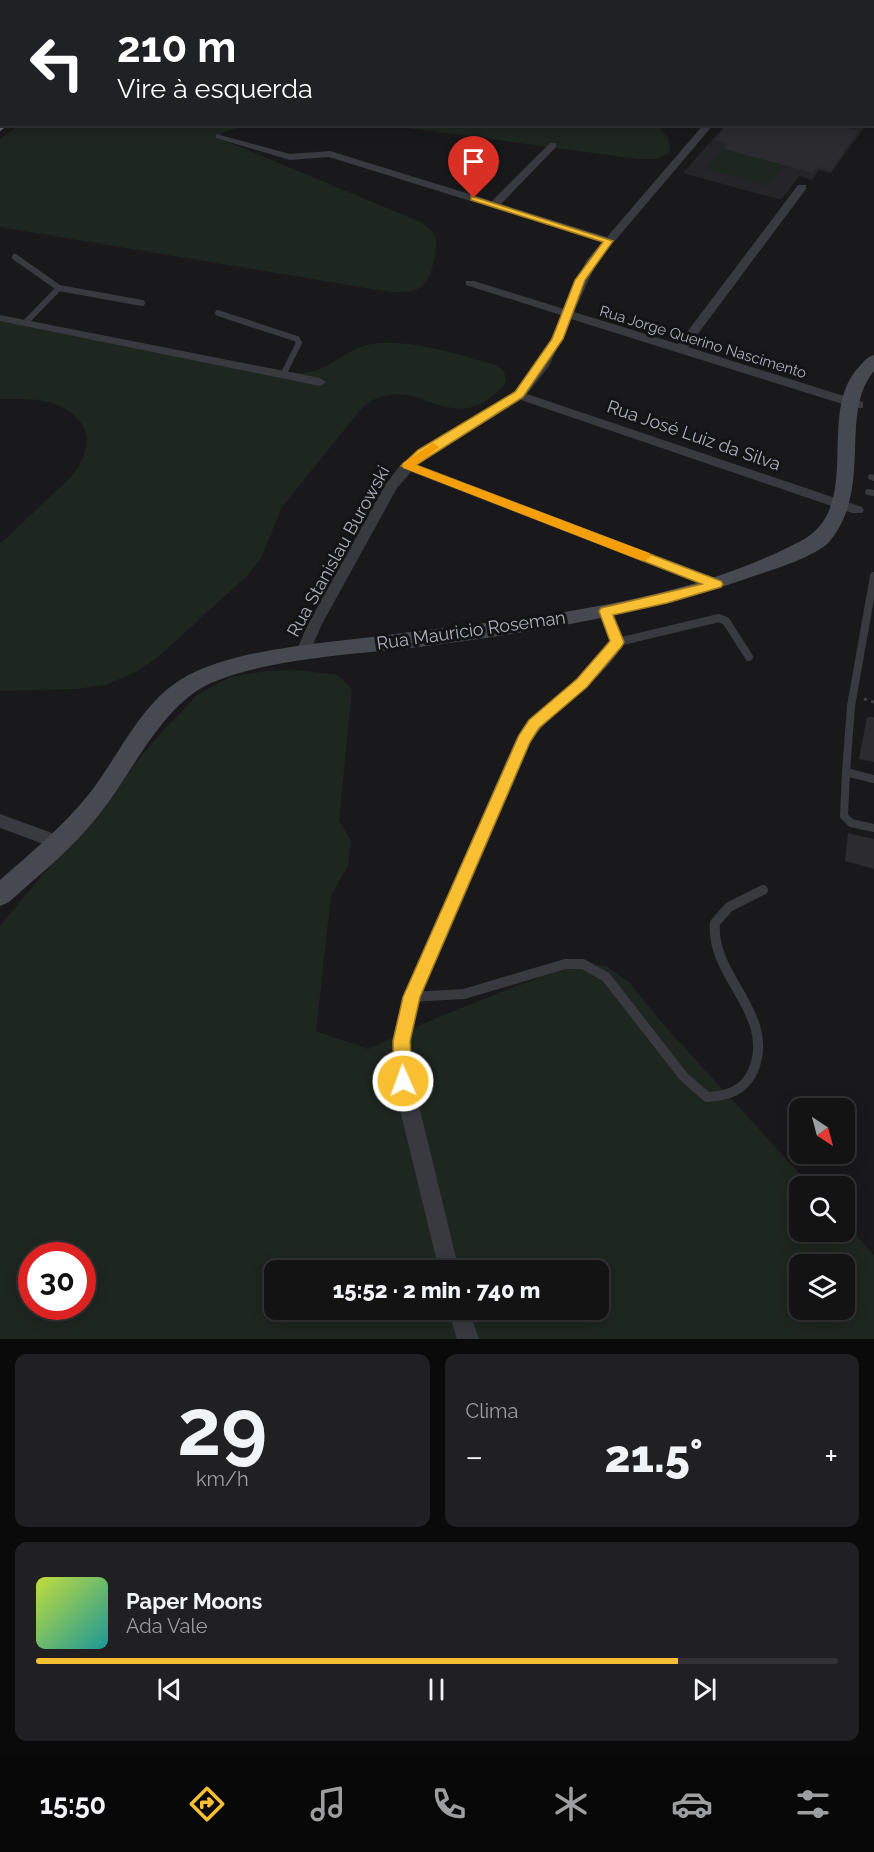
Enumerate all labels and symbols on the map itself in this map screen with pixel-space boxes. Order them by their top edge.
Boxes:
pin [448,136,499,198]
street label: Rua Jorge Querino Nascimento [597,302,809,382]
street label: Rua José Luiz da Silva [605,395,783,475]
street label: Rua Stanislau Burowski [282,462,394,640]
street label: Rua Mauricio Roseman [375,606,567,654]
position arrow [371,1049,435,1113]
north arrow [789,1098,855,1164]
speed limit sign: 30 [18,1242,96,1320]

